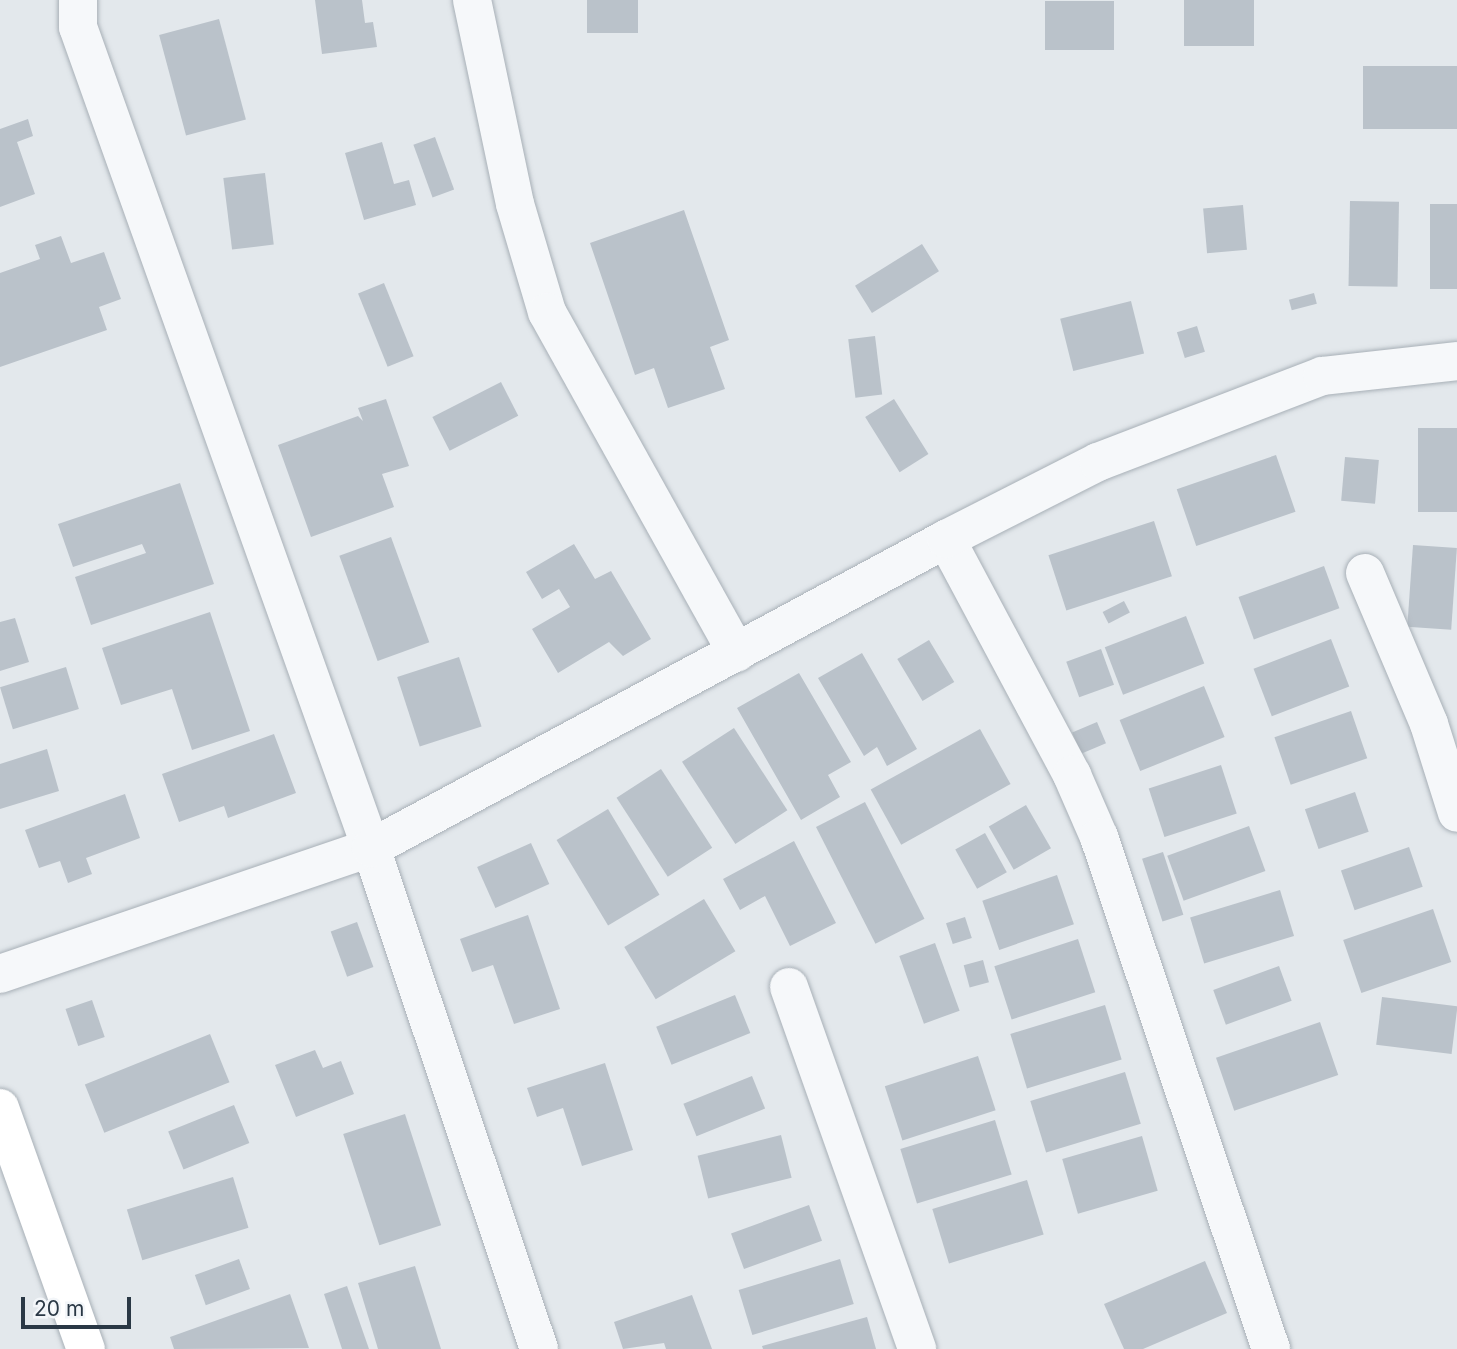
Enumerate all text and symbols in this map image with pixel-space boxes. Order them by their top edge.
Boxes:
scale bar [24,1282,135,1326]
text: 20 m [34,1296,84,1321]

